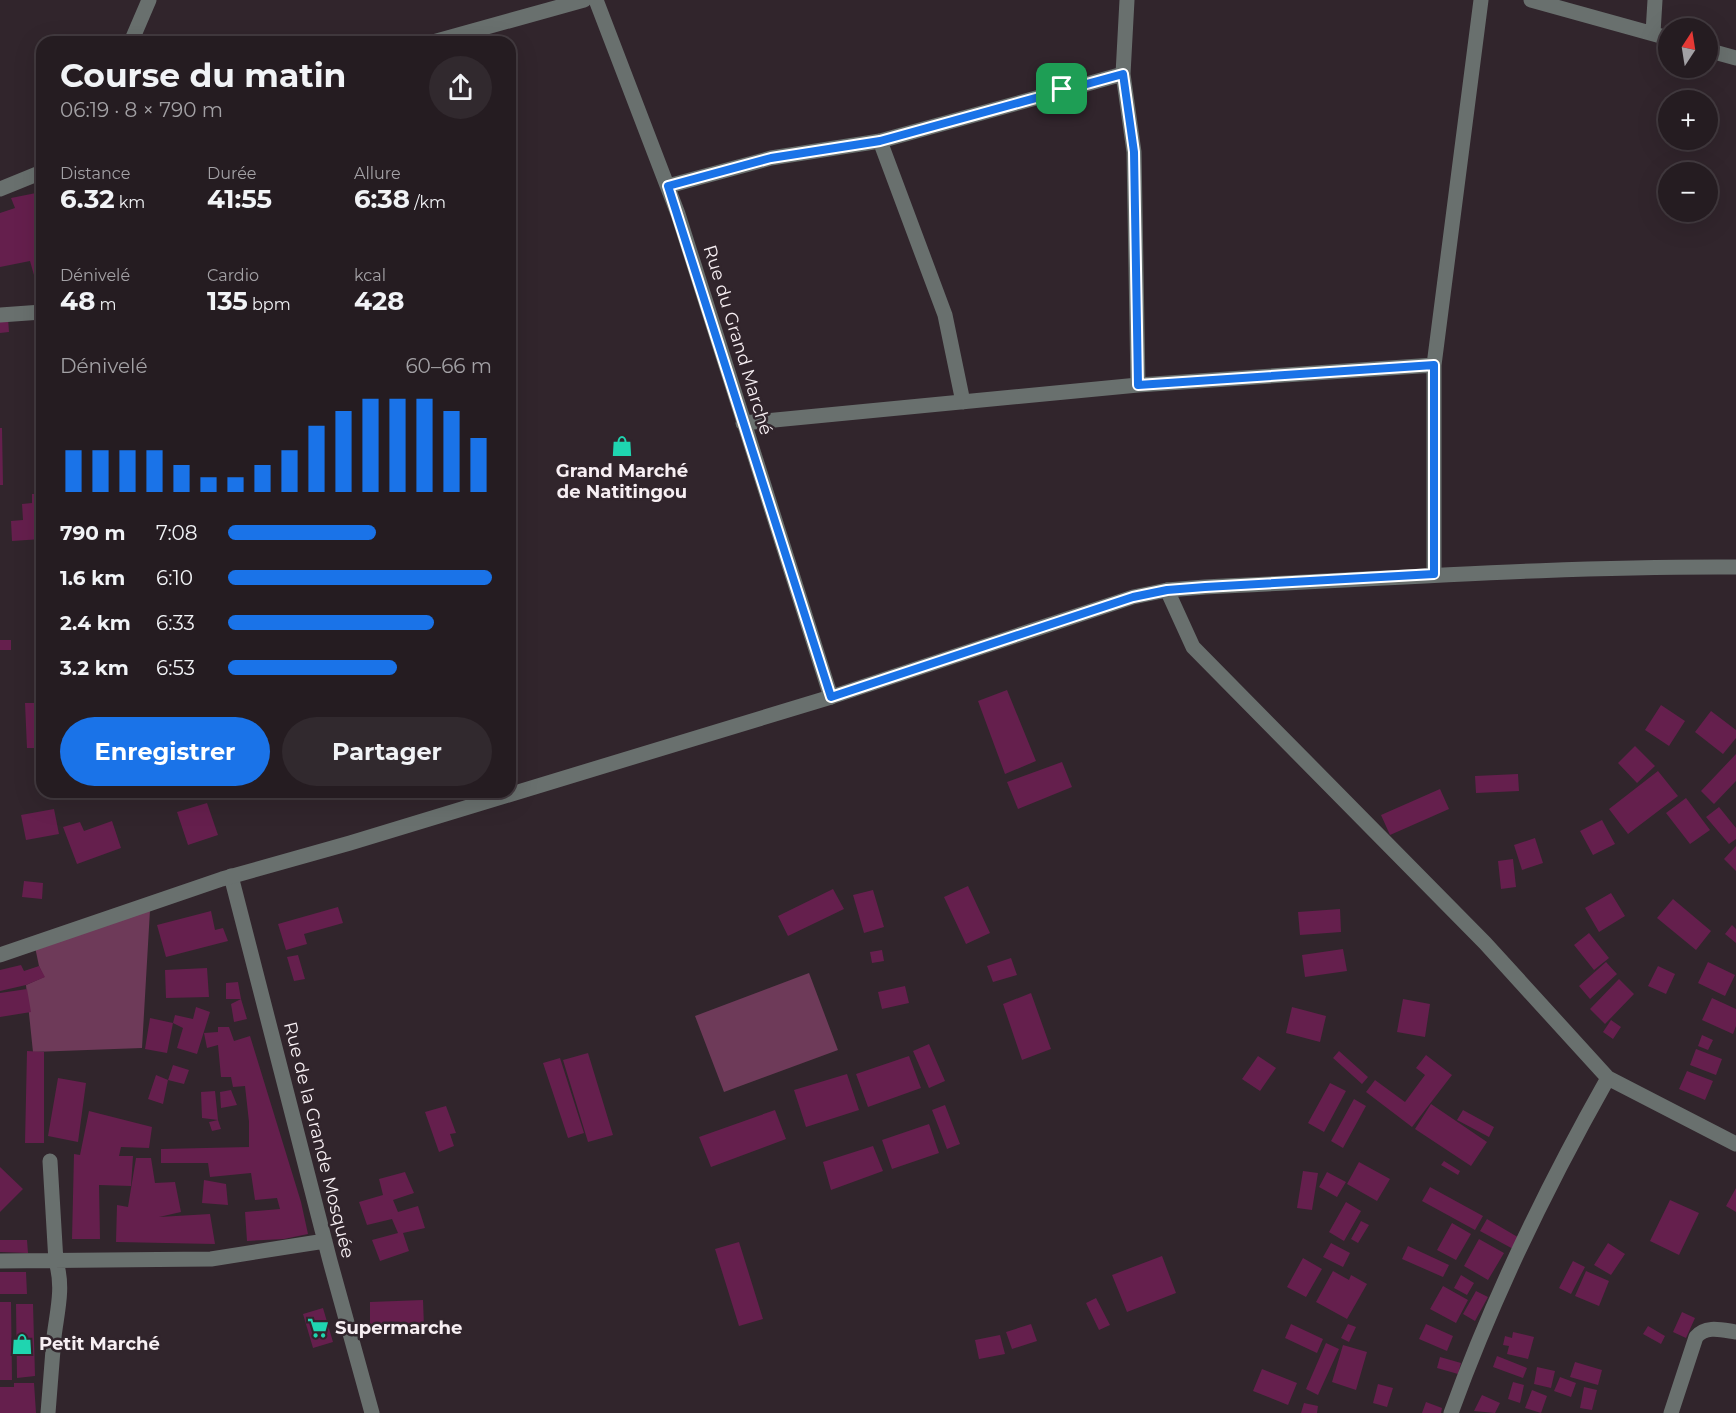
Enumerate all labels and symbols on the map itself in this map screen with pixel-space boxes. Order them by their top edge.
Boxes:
north arrow [1658,18,1718,78]
pin [1036,63,1087,114]
street label: Rue du Grand Marché [699,242,777,438]
shop icon: Grand Marché de Natitingou [610,434,634,458]
place label: Grand Marché de Natitingou [556,460,688,503]
street label: Rue de la Grande Mosquée [279,1019,359,1261]
supermarket icon: Supermarche [306,1316,330,1340]
place label: Supermarche [335,1317,462,1339]
shop icon: Petit Marché [10,1332,34,1356]
place label: Petit Marché [39,1333,160,1355]

